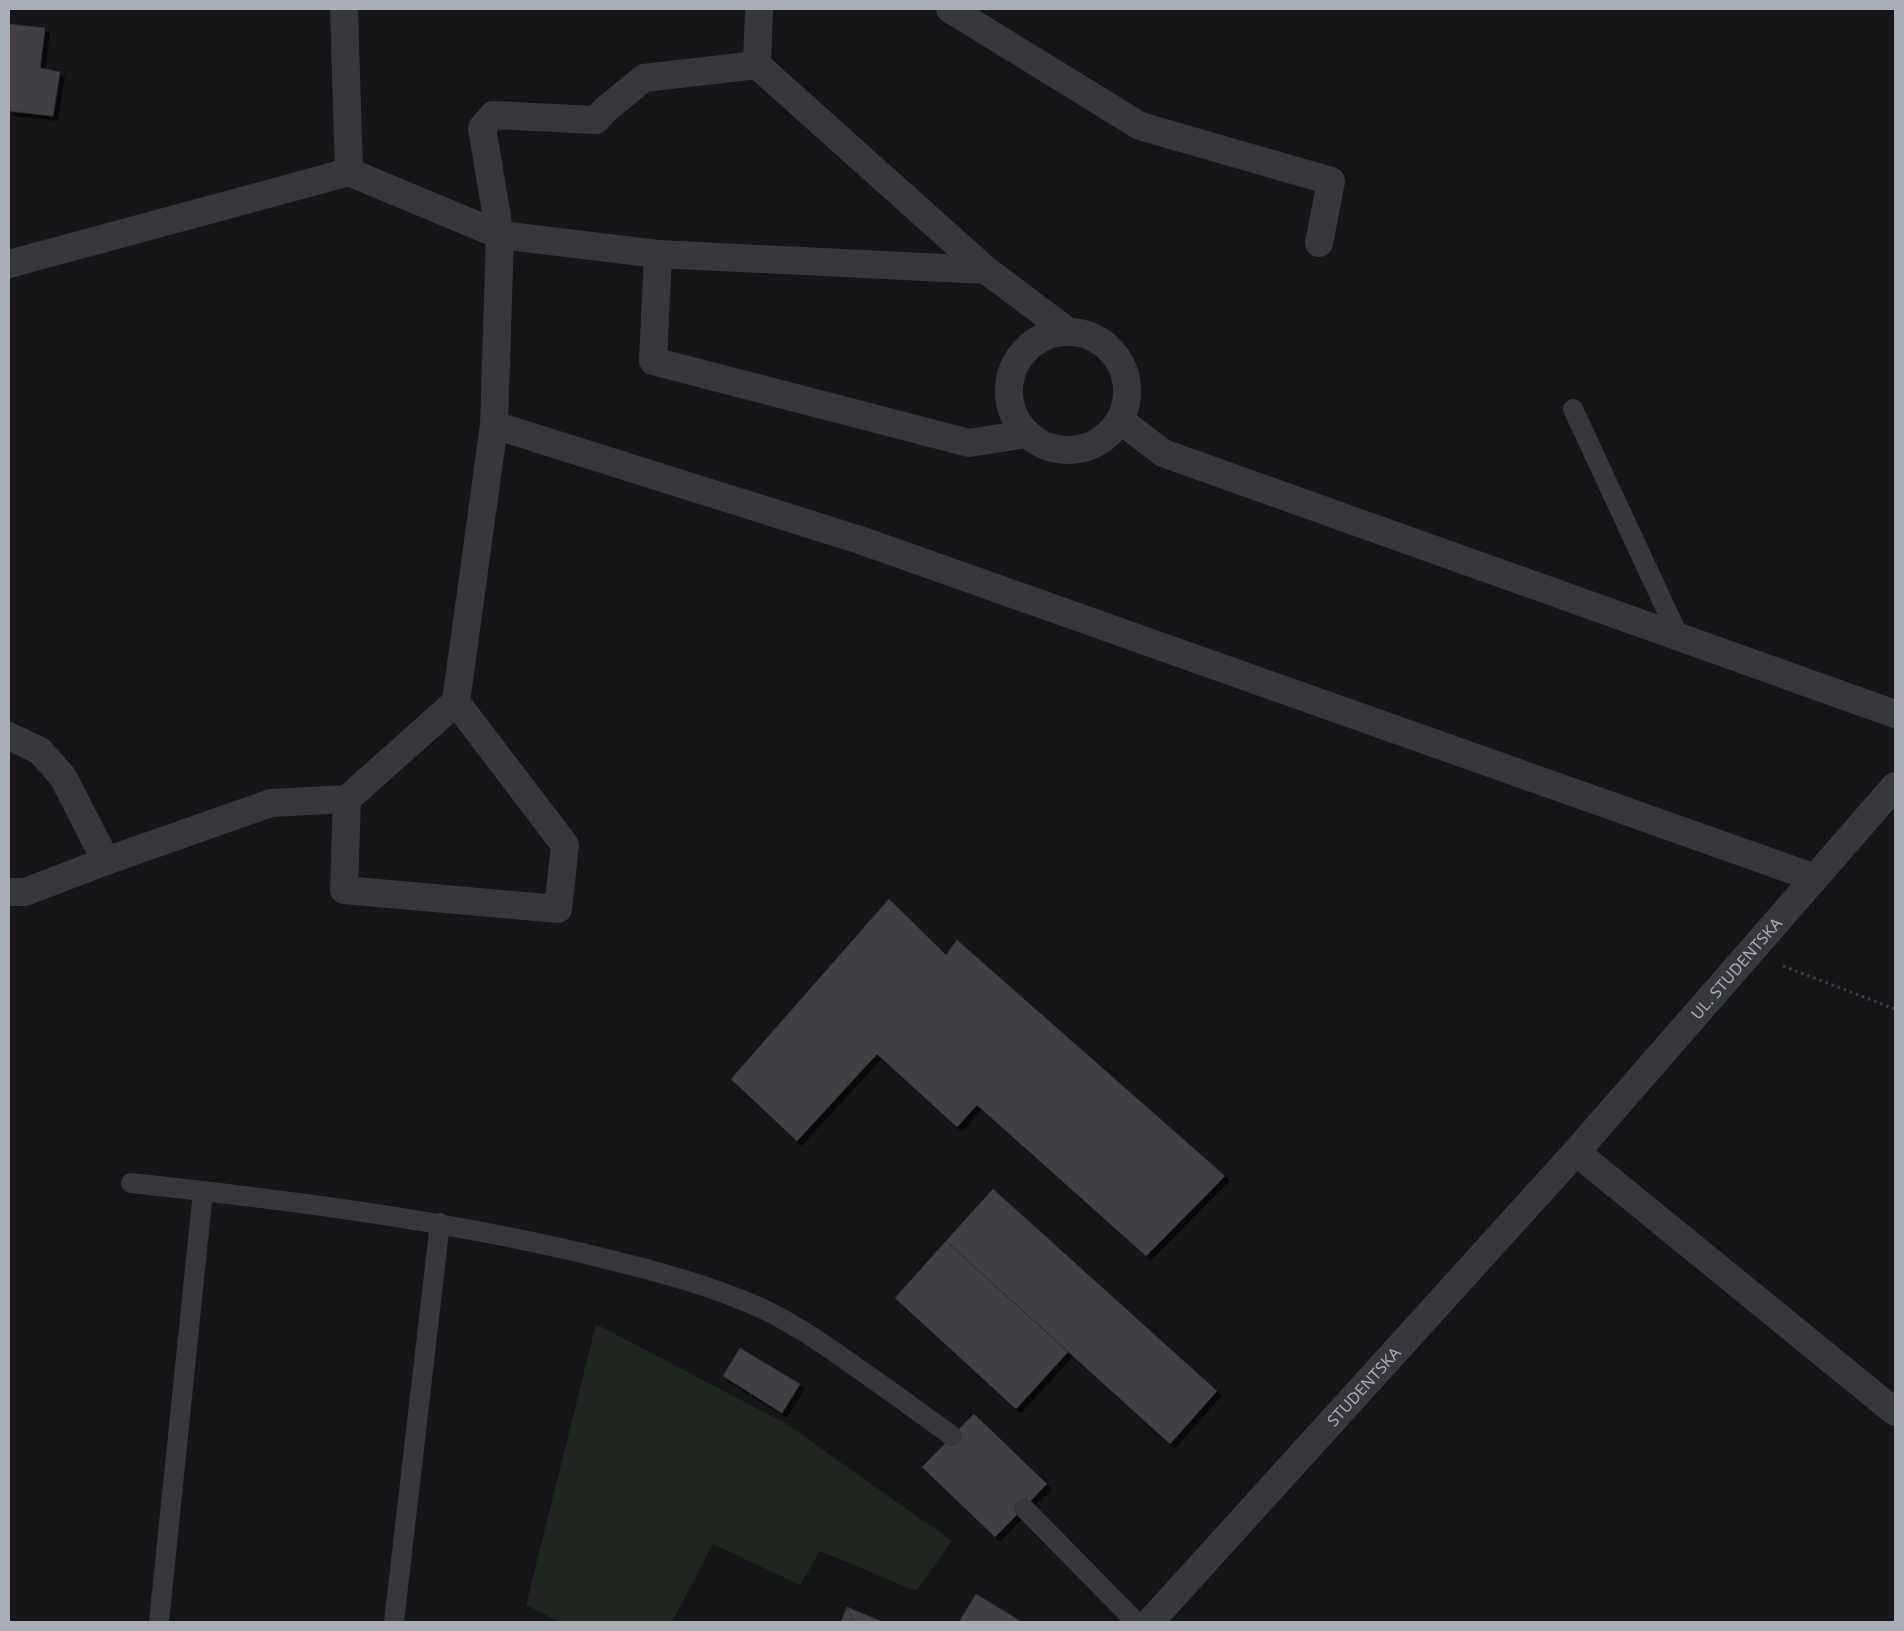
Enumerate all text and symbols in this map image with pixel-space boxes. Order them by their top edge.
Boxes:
street label: UL. STUDENTSKA [1686,912,1787,1024]
street label: STUDENTSKA [1322,1341,1406,1431]

